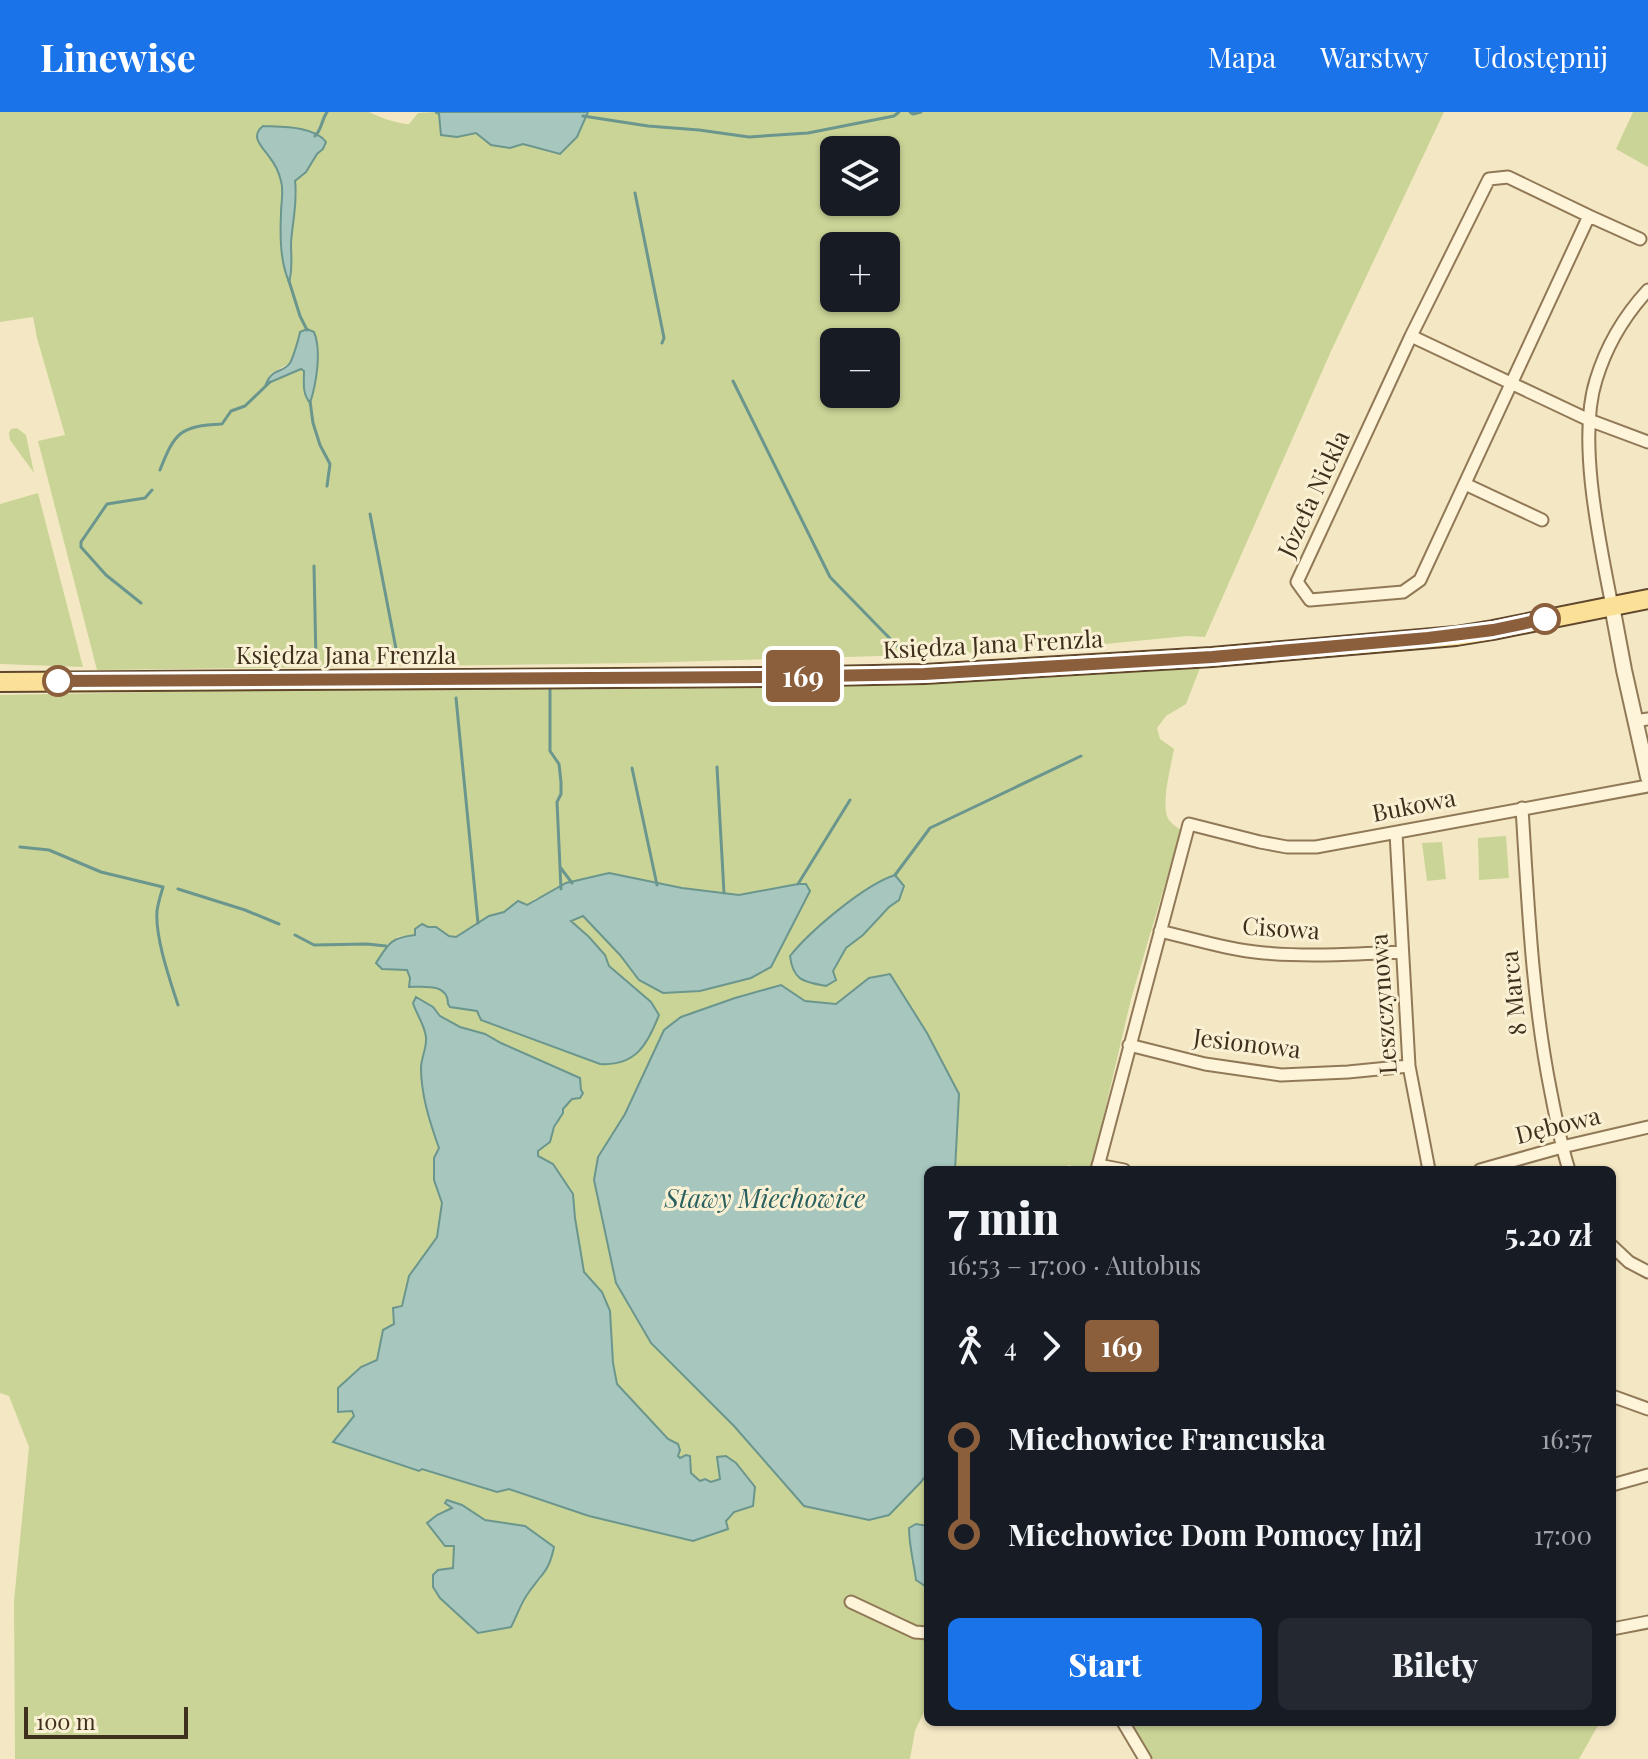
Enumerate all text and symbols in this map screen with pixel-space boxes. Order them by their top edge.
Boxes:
text: Linewise [40,31,196,82]
text: Mapa [1208,38,1276,75]
text: Warstwy [1320,38,1429,75]
text: Udostępnij [1473,38,1608,75]
map controls [820,136,900,408]
button: layers [820,136,900,216]
button: + [820,232,900,312]
button: − [820,328,900,408]
street label: Józefa Nickla [1268,425,1356,563]
unlabelled marker [1530,604,1560,634]
street label: Księdza Jana Frenzla [882,621,1104,665]
street label: Księdza Jana Frenzla [236,638,456,670]
line badge: 169 [757,650,849,702]
text: 169 [782,657,824,694]
unlabelled marker [43,666,73,696]
street label: Bukowa [1369,780,1458,828]
street label: Cisowa [1241,908,1321,946]
street label: Leszczynowa [1361,933,1403,1076]
street label: 8 Marca [1492,949,1532,1037]
street label: Jesionowa [1191,1019,1303,1064]
street label: Dębowa [1512,1098,1603,1150]
water label: Stawy Miechowice [664,1180,865,1215]
text: 7 min [948,1187,1059,1246]
text: 5.20 zł [1505,1214,1592,1254]
text: 16:53 – 17:00 · Autobus [948,1247,1201,1282]
icon: walk [948,1324,992,1368]
icon: forward [1029,1324,1073,1368]
text: 169 [1101,1327,1143,1364]
text: 4 [1004,1329,1017,1364]
text: Miechowice Francuska [1008,1418,1326,1458]
text: 16:57 [1541,1421,1592,1456]
text: Miechowice Dom Pomocy [nż] [1008,1514,1423,1554]
text: 17:00 [1534,1517,1592,1552]
button: Start [948,1618,1262,1710]
button: Bilety [1278,1618,1592,1710]
scale bar [24,1703,188,1739]
text: 100 m [36,1706,96,1736]

